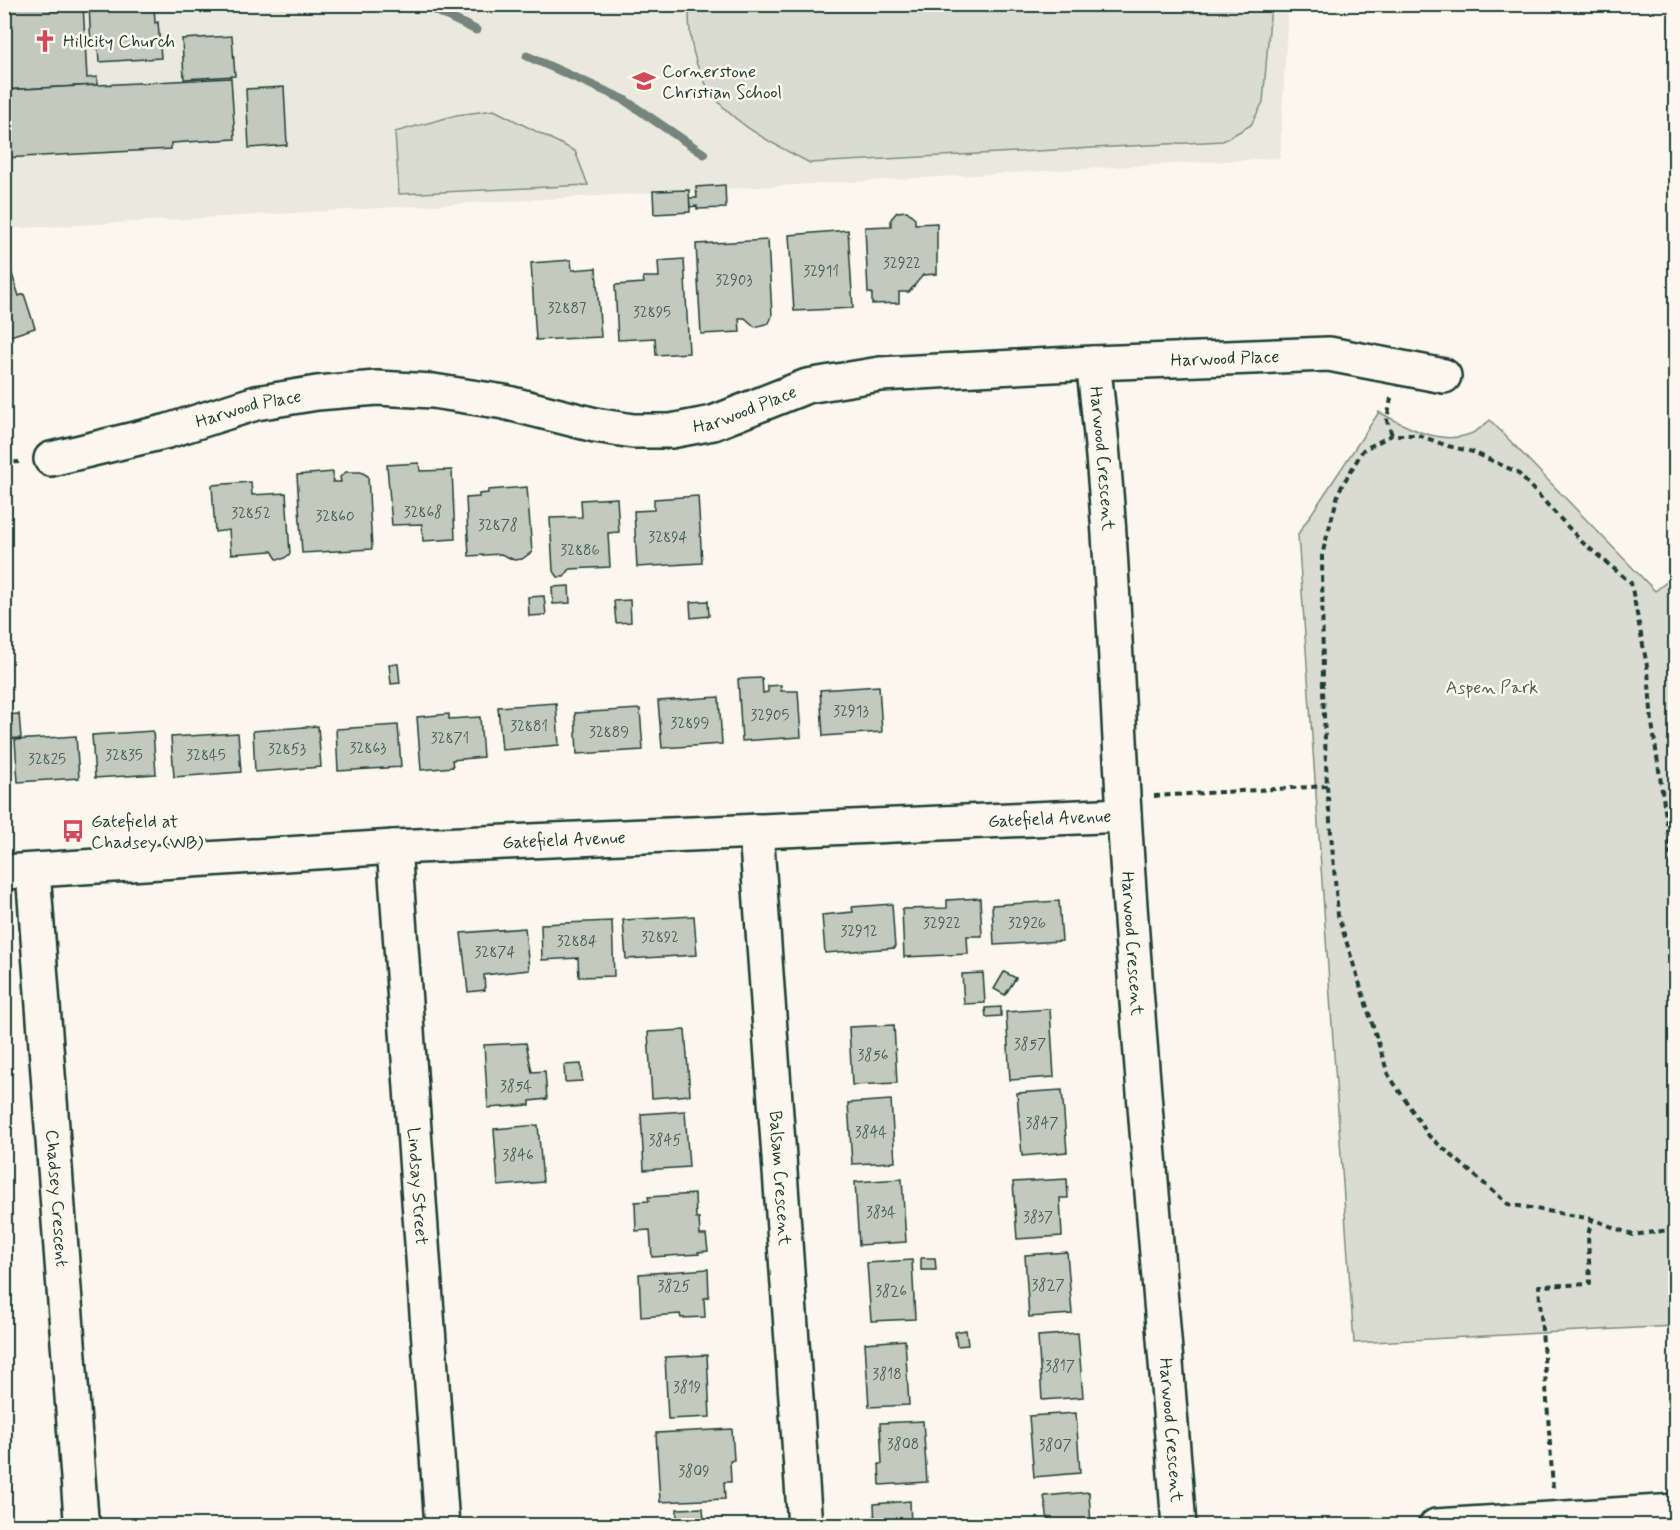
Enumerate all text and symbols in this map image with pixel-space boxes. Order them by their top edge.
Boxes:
church icon: Hillcity Church [32,28,58,54]
place label: Hillcity Church [63,30,175,54]
place label: Cornerstone Christian School [662,60,782,105]
school or university icon: Cornerstone Christian School [631,68,657,94]
house number: 32922 [883,254,921,274]
house number: 32911 [803,262,839,282]
house number: 32903 [715,271,753,291]
house number: 32887 [548,299,587,319]
house number: 32895 [633,303,671,323]
street label: Harwood Place [1170,345,1280,373]
street label: Harwood Place [691,380,800,440]
street label: Harwood Place [193,385,303,435]
street label: Harwood Crescent [1083,385,1120,532]
house number: 32868 [404,503,442,523]
house number: 32852 [231,504,271,524]
house number: 32860 [315,507,355,527]
house number: 32878 [478,516,518,536]
house number: 32894 [648,528,688,548]
house number: 32886 [560,541,600,561]
park label: Aspen Park [1446,676,1538,700]
house number: 32913 [833,702,869,722]
house number: 32905 [751,706,789,726]
house number: 32899 [670,714,710,734]
house number: 32881 [510,717,548,737]
house number: 32889 [589,723,629,743]
house number: 32871 [431,729,469,749]
house number: 32863 [350,739,386,759]
house number: 32853 [268,740,306,760]
house number: 32835 [105,746,143,766]
house number: 32845 [186,746,226,766]
house number: 32825 [28,750,66,770]
street label: Gatefield Avenue [987,805,1112,834]
place label: Gatefield at Chadsey (WB) [91,810,204,855]
bus stop icon: Gatefield at Chadsey (WB) [60,818,86,844]
street label: Gatefield Avenue [502,826,626,855]
street label: Harwood Crescent [1115,871,1149,1017]
house number: 32922 [923,914,961,934]
house number: 32926 [1008,914,1046,934]
house number: 32912 [840,922,878,942]
house number: 32892 [641,928,679,948]
house number: 32884 [557,932,597,952]
house number: 32874 [474,943,516,963]
house number: 3857 [1014,1035,1046,1055]
house number: 3856 [857,1046,889,1066]
house number: 3854 [500,1077,532,1097]
street label: Balsam Crescent [763,1110,796,1247]
house number: 3847 [1026,1114,1058,1134]
house number: 3844 [855,1123,888,1143]
street label: Lindsay Street [401,1127,433,1246]
street label: Chadsey Crescent [39,1129,73,1268]
house number: 3845 [649,1131,681,1151]
house number: 3846 [502,1146,534,1166]
house number: 3834 [866,1203,896,1223]
house number: 3837 [1023,1208,1053,1228]
house number: 3827 [1031,1276,1065,1296]
house number: 3825 [658,1277,690,1297]
house number: 3826 [875,1282,907,1302]
house number: 3817 [1045,1357,1075,1377]
street label: Harwood Crescent [1153,1357,1188,1504]
house number: 3818 [872,1365,902,1385]
house number: 3819 [673,1378,701,1398]
house number: 3808 [887,1435,919,1455]
house number: 3807 [1038,1436,1072,1456]
house number: 3809 [678,1462,710,1482]

